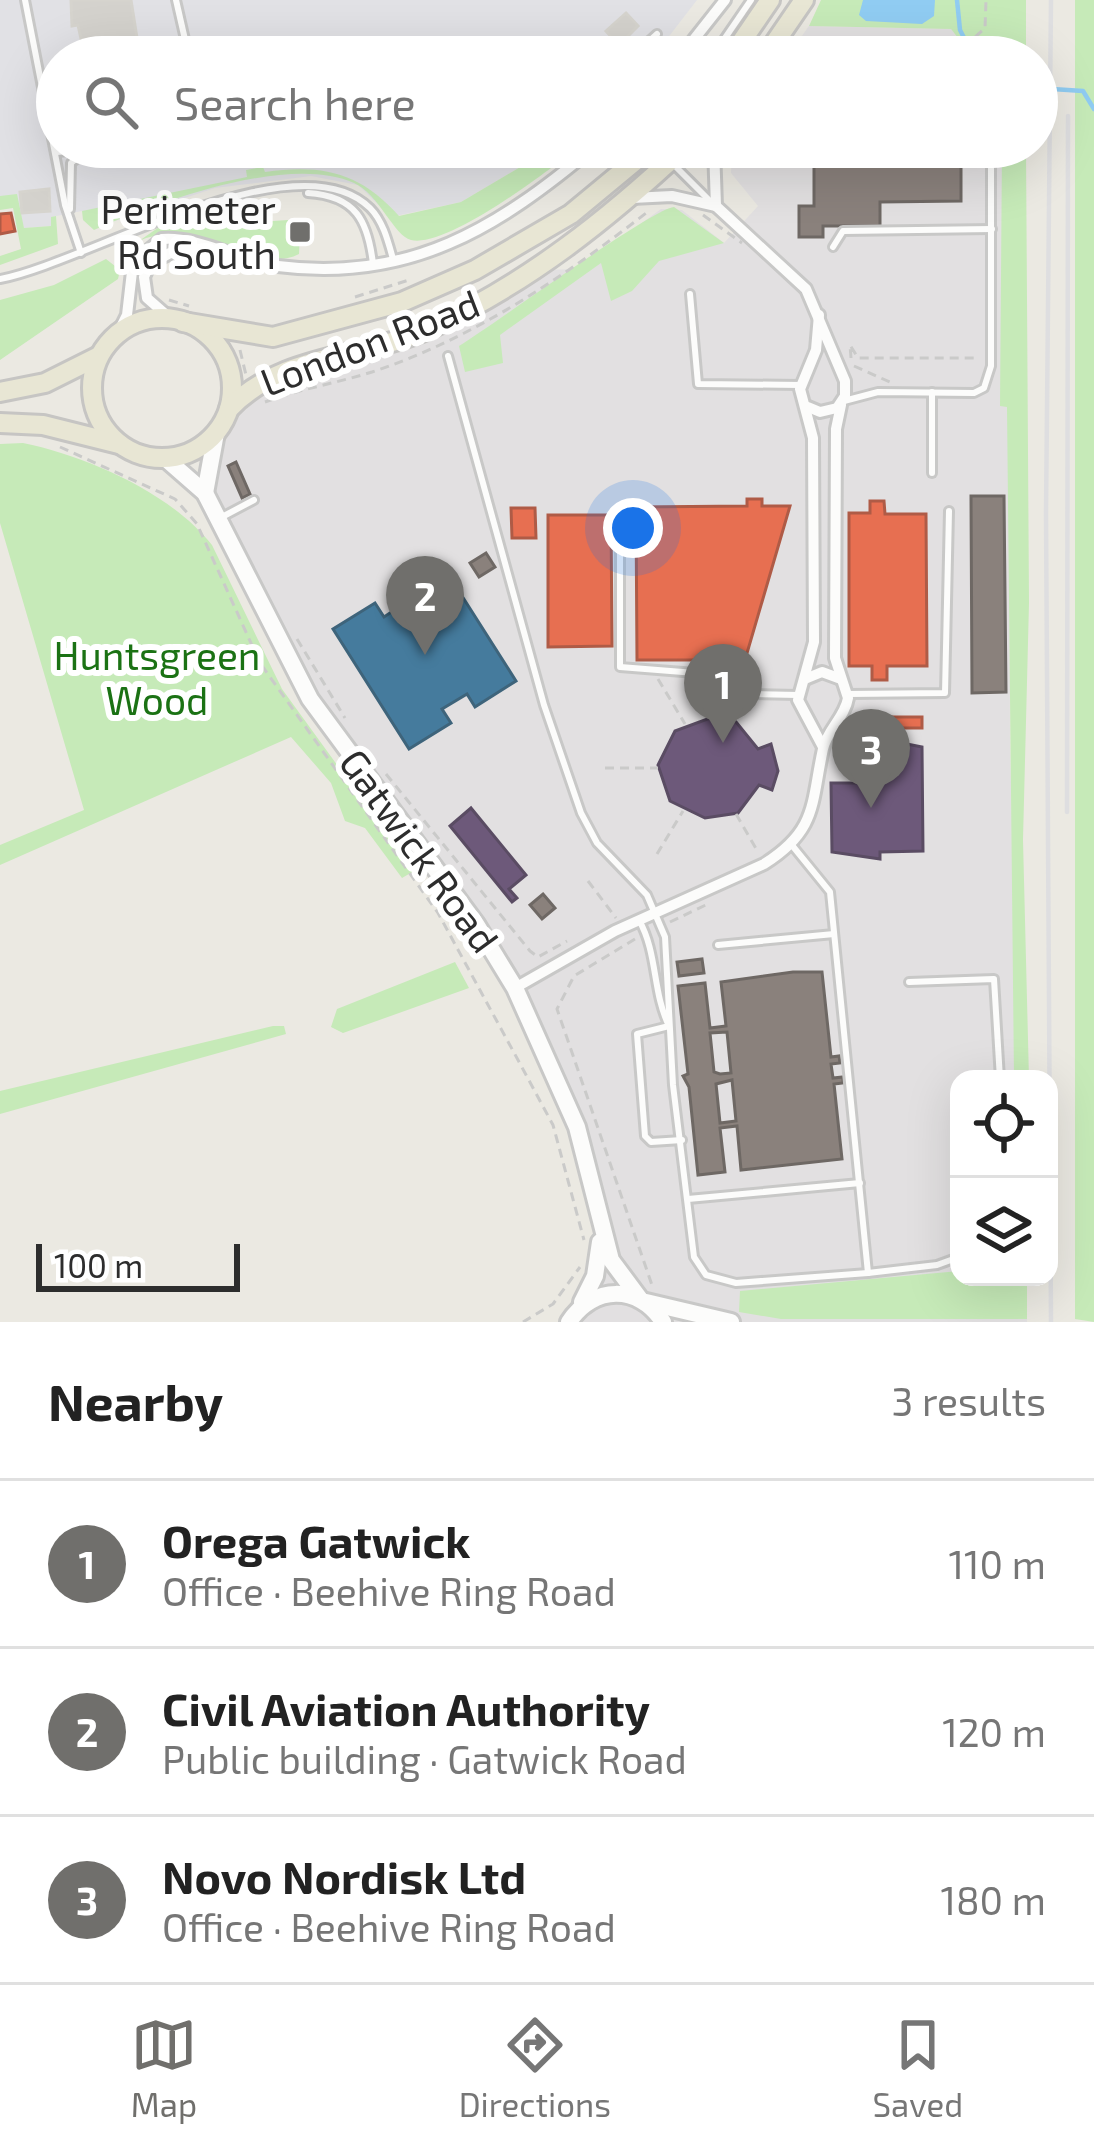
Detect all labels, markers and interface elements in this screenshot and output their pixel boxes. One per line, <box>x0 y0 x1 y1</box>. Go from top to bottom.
search box <box>36 36 1058 168</box>
icon: search <box>78 69 144 135</box>
text: Search here <box>174 75 416 129</box>
place label: Perimeter Rd South <box>100 185 276 277</box>
marker: Perimeter Rd South <box>287 219 313 245</box>
street label: London Road <box>253 278 485 405</box>
your location <box>603 498 663 558</box>
pin: 2 <box>386 556 464 655</box>
park label: Huntsgreen Wood <box>53 631 261 723</box>
pin: 1 <box>684 644 762 743</box>
pin: 3 <box>832 709 910 808</box>
street label: Gatwick Road <box>331 739 510 961</box>
map controls <box>950 1070 1058 1286</box>
button: locate <box>950 1070 1058 1178</box>
button: layers <box>950 1178 1058 1286</box>
scale bar <box>36 1238 240 1291</box>
text: 100 m <box>54 1245 143 1285</box>
text: Nearby <box>48 1370 223 1431</box>
text: 3 results <box>892 1377 1046 1424</box>
text: Orega Gatwick <box>162 1513 470 1567</box>
text: 1 <box>79 1540 95 1587</box>
text: 110 m <box>949 1540 1046 1587</box>
text: Office · Beehive Ring Road <box>162 1567 616 1614</box>
text: Civil Aviation Authority <box>162 1681 650 1735</box>
text: 2 <box>76 1708 98 1755</box>
text: 120 m <box>942 1708 1046 1755</box>
text: Public building · Gatwick Road <box>162 1735 687 1782</box>
text: Novo Nordisk Ltd <box>162 1849 526 1903</box>
text: 3 <box>76 1876 98 1923</box>
text: 180 m <box>940 1876 1046 1923</box>
text: Office · Beehive Ring Road <box>162 1903 616 1950</box>
tab: Map <box>131 2012 197 2124</box>
tab: Directions <box>459 2012 611 2124</box>
tab: Saved <box>873 2012 963 2124</box>

